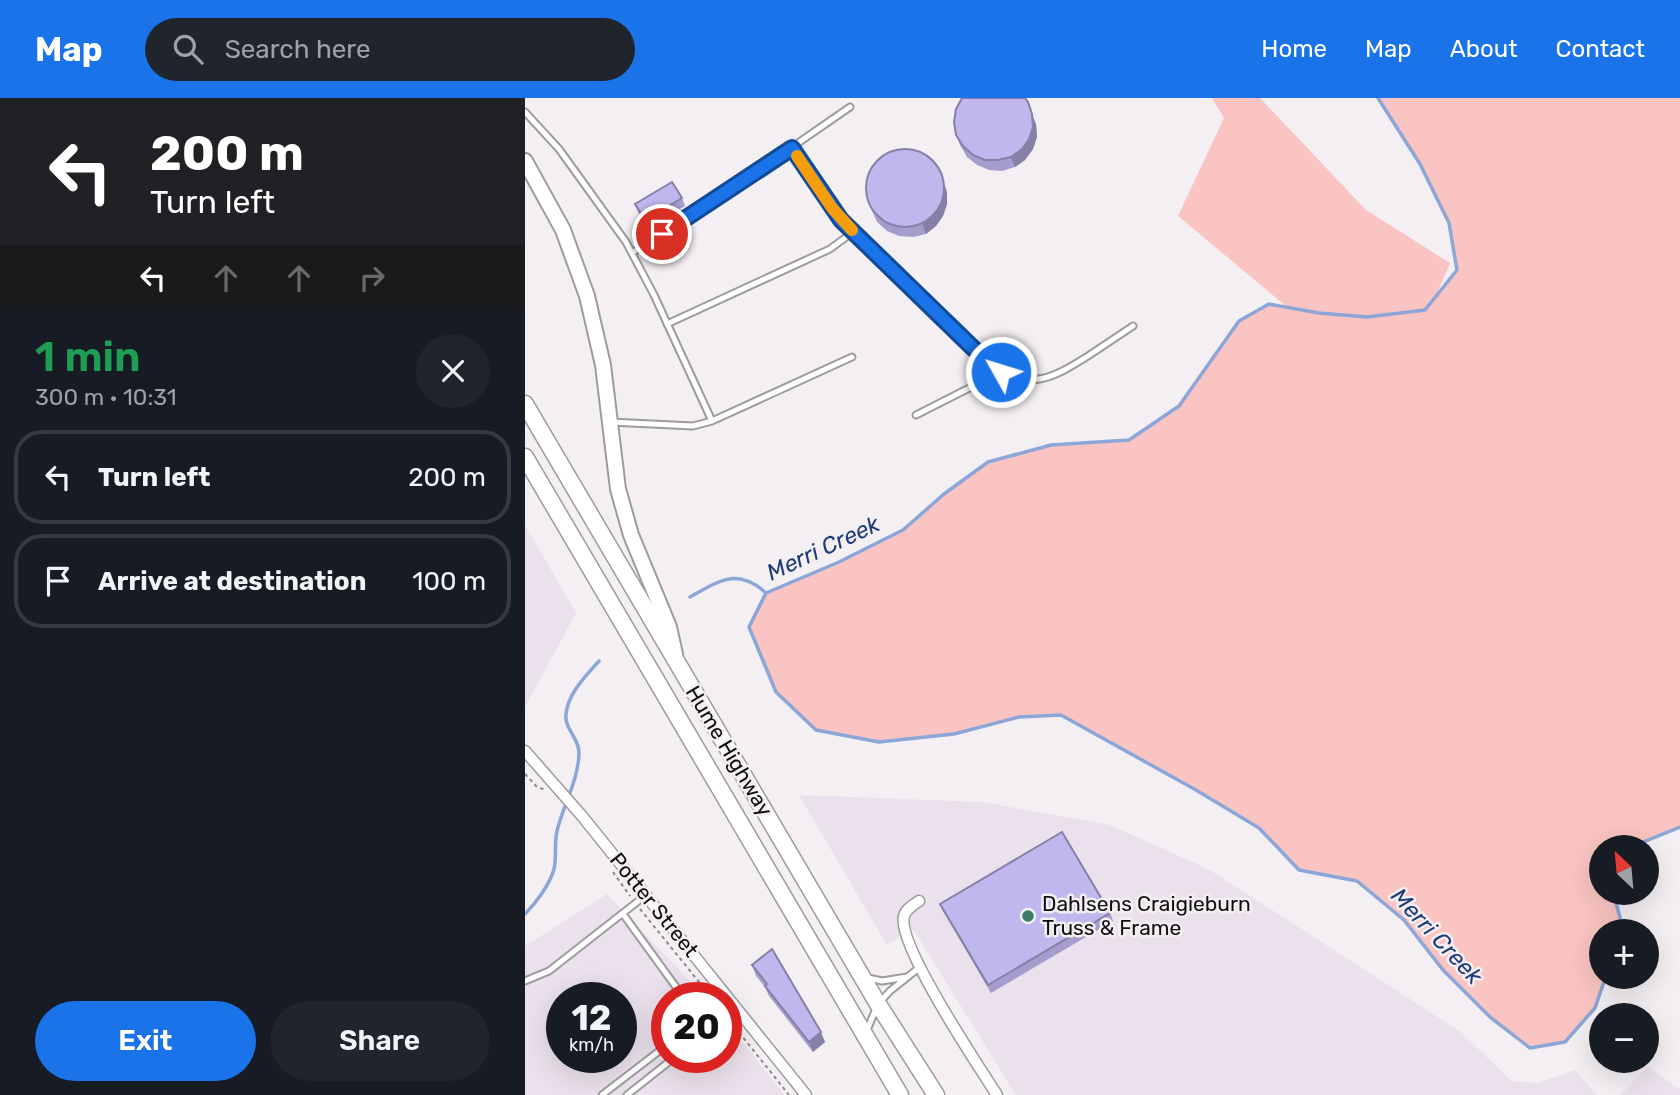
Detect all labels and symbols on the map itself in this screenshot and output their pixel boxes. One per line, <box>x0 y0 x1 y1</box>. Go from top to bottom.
pin <box>632 204 692 264</box>
position arrow <box>964 335 1038 409</box>
water label: Merri Creek <box>762 509 885 586</box>
street label: Hume Highway <box>681 681 778 821</box>
north arrow <box>1589 835 1659 905</box>
street label: Potter Street <box>605 848 704 962</box>
water label: Merri Creek <box>1385 882 1489 991</box>
place label: Dahlsens Craigieburn Truss & Frame <box>1042 891 1251 940</box>
marker: Dahlsens Craigieburn Truss & Frame <box>1020 908 1036 924</box>
speed limit sign: 20 <box>651 982 742 1073</box>

